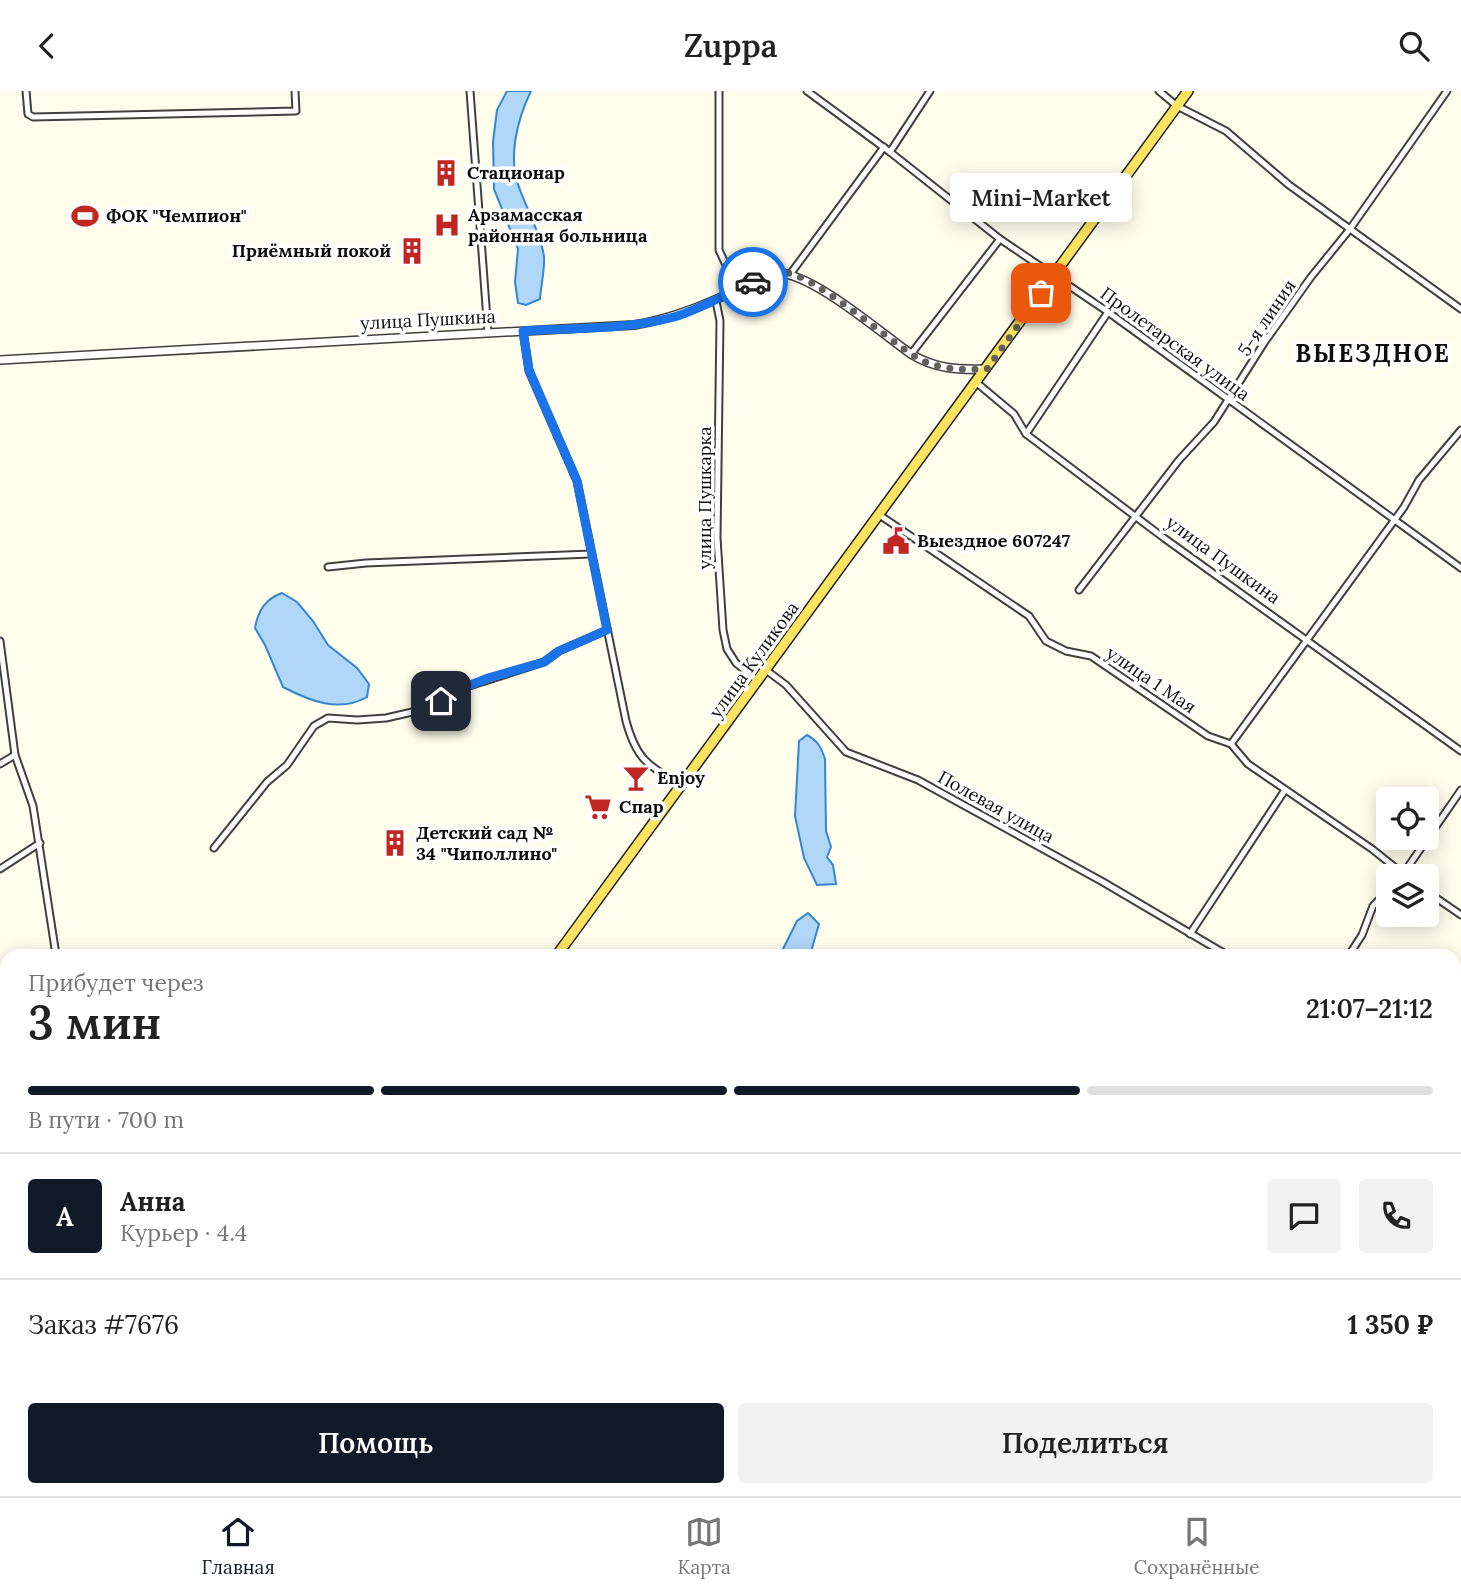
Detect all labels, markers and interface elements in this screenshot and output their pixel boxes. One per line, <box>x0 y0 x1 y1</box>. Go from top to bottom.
text: Zuppa <box>684 25 777 66</box>
icon: back <box>28 27 66 65</box>
icon: search <box>1395 27 1433 65</box>
building icon: Стационар <box>431 158 461 188</box>
place label: Стационар <box>467 161 565 184</box>
callout: Mini-Market <box>950 174 1132 223</box>
text: Mini-Market <box>971 183 1111 212</box>
sports icon: ФОК "Чемпион" <box>70 201 100 231</box>
place label: Арзамасская районная больница <box>468 203 648 247</box>
place label: ФОК "Чемпион" <box>106 204 247 227</box>
hospital icon: Арзамасская районная больница <box>432 210 462 240</box>
building icon: Приёмный покой <box>397 236 427 266</box>
place label: Приёмный покой <box>232 239 391 262</box>
courier <box>718 247 788 317</box>
icon: car <box>734 263 772 301</box>
pin <box>1011 263 1071 323</box>
icon: bag <box>1022 274 1060 312</box>
street label: 5-я линия <box>1233 275 1301 360</box>
street label: Пролетарская улица <box>1096 282 1255 406</box>
street label: улица Пушкина <box>360 304 496 335</box>
district label: ВЫЕЗДНОЕ <box>1295 338 1451 369</box>
street label: улица Пушкарка <box>693 427 716 570</box>
street label: улица Пушкина <box>1162 510 1285 609</box>
public building icon: Выездное 607247 <box>881 526 911 556</box>
place label: Выездное 607247 <box>917 529 1071 552</box>
street label: улица Куликова <box>704 597 804 722</box>
street label: улица 1 Мая <box>1102 641 1201 718</box>
pin <box>411 671 471 731</box>
icon: home <box>422 682 460 720</box>
bar icon: Enjoy <box>621 763 651 793</box>
street label: Полевая улица <box>934 765 1058 848</box>
place label: Enjoy <box>657 766 705 789</box>
map controls <box>1376 787 1439 927</box>
button: locate <box>1376 787 1439 850</box>
supermarket icon: Спар <box>583 792 613 822</box>
place label: Спар <box>619 795 664 818</box>
place label: Детский сад № 34 "Чиполлино" <box>416 821 557 865</box>
building icon: Детский сад № 34 "Чиполлино" <box>380 828 410 858</box>
button: layers <box>1376 864 1439 927</box>
text: Прибудет через <box>28 968 204 997</box>
text: 21:07–21:12 <box>1306 992 1433 1025</box>
text: 3 мин <box>28 993 161 1052</box>
text: В пути · 700 m <box>28 1105 184 1134</box>
button: chat <box>1267 1179 1341 1253</box>
button: phone <box>1359 1179 1433 1253</box>
text: Анна <box>120 1185 186 1218</box>
text: А <box>56 1200 74 1233</box>
text: Курьер · 4.4 <box>120 1218 247 1247</box>
text: Заказ #7676 <box>28 1308 179 1341</box>
text: 1 350 ₽ <box>1348 1308 1433 1341</box>
button: Помощь <box>28 1403 724 1483</box>
button: Поделиться <box>738 1403 1433 1483</box>
tab: Главная <box>201 1513 275 1579</box>
tab: Карта <box>678 1513 731 1579</box>
tab: Сохранённые <box>1134 1513 1260 1579</box>

